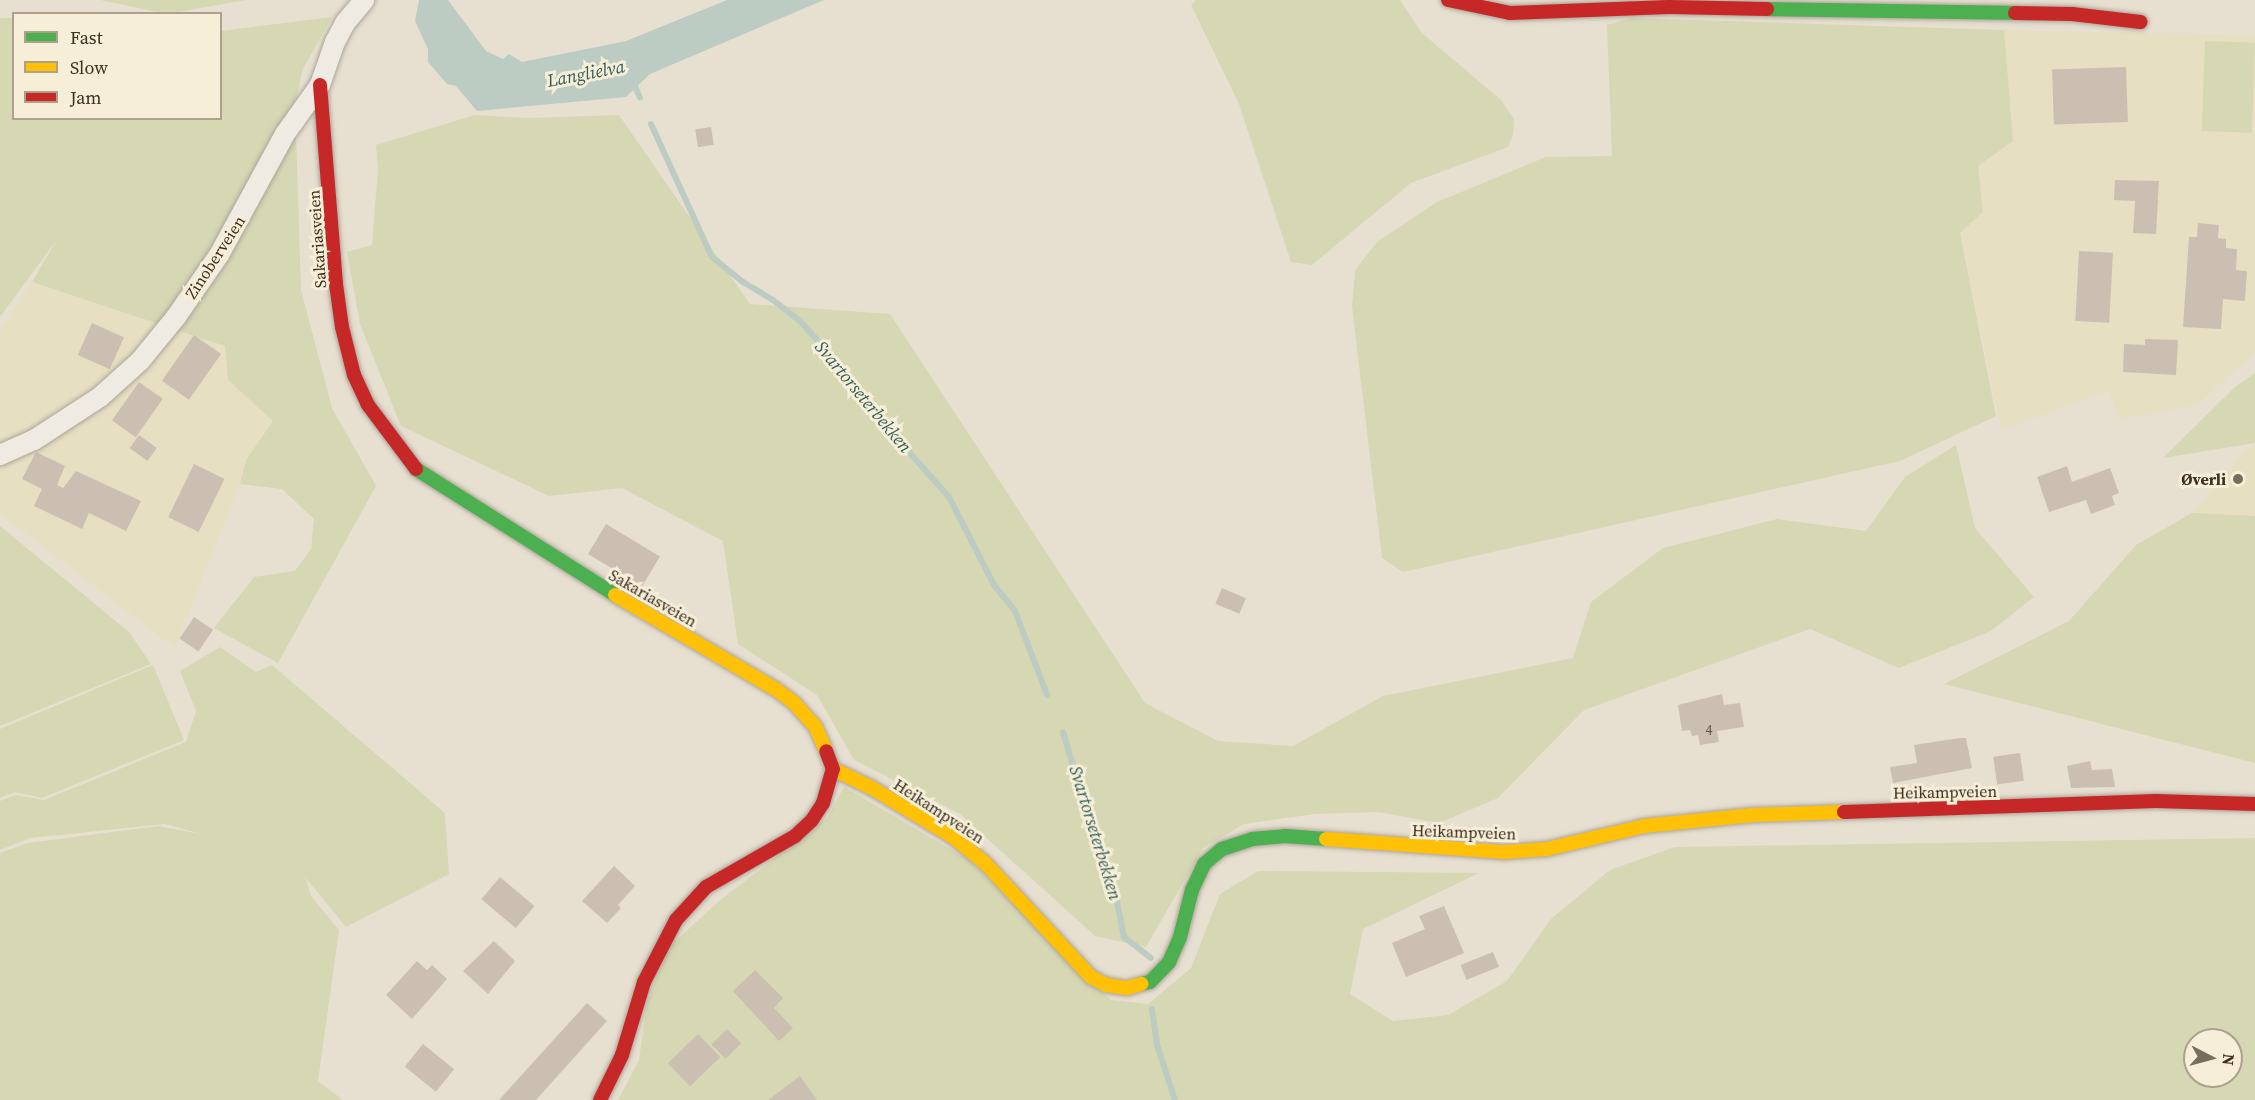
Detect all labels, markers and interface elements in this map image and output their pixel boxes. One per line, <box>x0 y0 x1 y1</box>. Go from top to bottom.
legend <box>12 12 222 120</box>
text: Fast <box>70 25 103 50</box>
text: Slow <box>70 55 108 80</box>
water label: Langlielva <box>545 56 627 92</box>
text: Jam <box>70 85 102 110</box>
street label: Sakariasveien <box>304 189 330 289</box>
street label: Zinoberveien <box>181 212 249 302</box>
water label: Svartorseterbekken <box>810 337 916 457</box>
place label: Øverli <box>2181 469 2226 489</box>
marker: Øverli <box>2231 472 2245 486</box>
street label: Sakariasveien <box>606 565 700 631</box>
house number: 4 <box>1706 722 1712 738</box>
water label: Svartorseterbekken <box>1064 763 1126 903</box>
street label: Heikampveien <box>890 775 988 847</box>
street label: Heikampveien <box>1893 781 1997 803</box>
street label: Heikampveien <box>1412 821 1516 843</box>
north arrow <box>2183 1028 2243 1088</box>
text: N <box>2217 1053 2240 1067</box>

